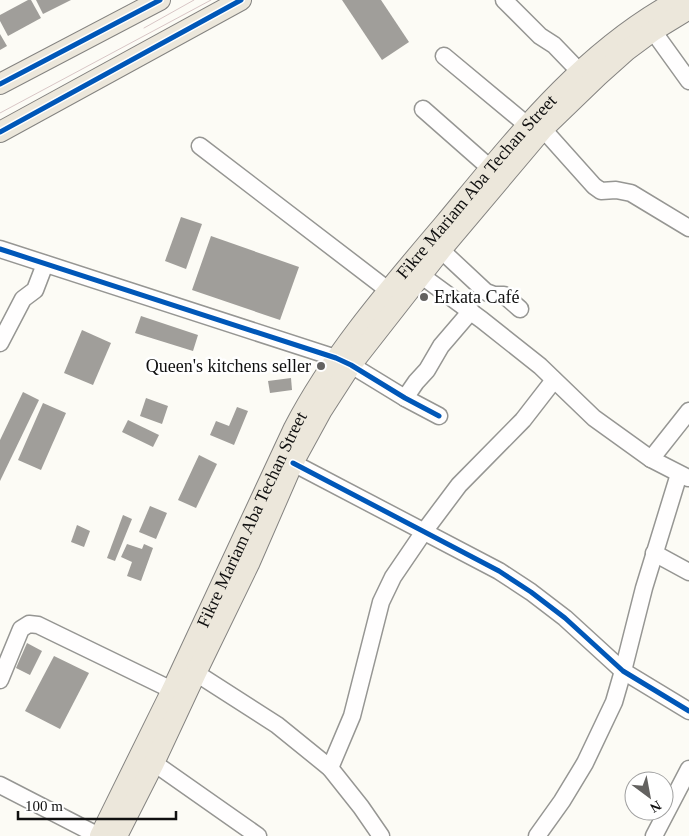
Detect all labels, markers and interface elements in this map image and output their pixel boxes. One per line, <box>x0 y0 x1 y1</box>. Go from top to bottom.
street label: Fikre Mariam Aba Techan Street <box>392 91 560 283</box>
place label: Erkata Café <box>434 287 519 307</box>
marker: Erkata Café <box>418 291 430 303</box>
place label: Queen's kitchens seller <box>146 356 311 376</box>
marker: Queen's kitchens seller <box>315 360 327 372</box>
street label: Fikre Mariam Aba Techan Street <box>193 408 311 630</box>
north arrow <box>624 771 674 821</box>
scale bar <box>18 788 175 820</box>
text: 100 m <box>25 798 63 814</box>
text: N <box>647 798 664 816</box>

